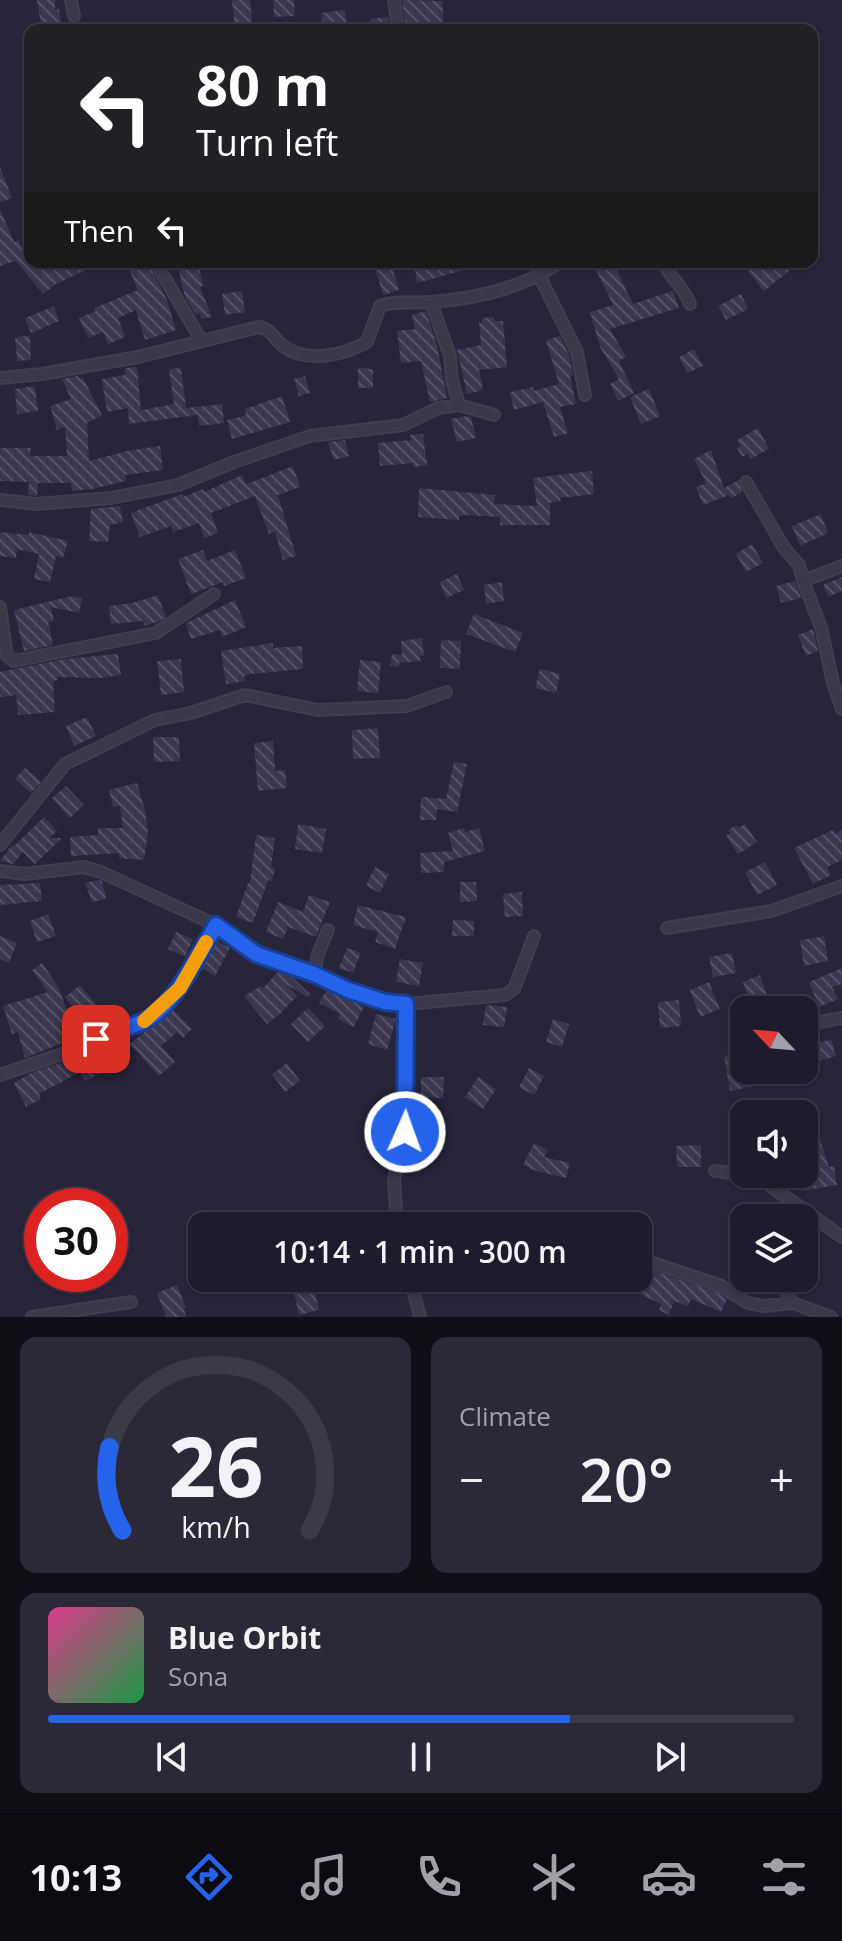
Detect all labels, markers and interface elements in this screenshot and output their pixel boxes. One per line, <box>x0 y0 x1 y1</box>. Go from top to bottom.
text: 80 m <box>196 46 330 122</box>
icon: left <box>64 56 168 160</box>
text: Turn left <box>196 118 338 167</box>
icon: left <box>150 208 194 252</box>
text: Then <box>64 210 134 251</box>
north arrow <box>730 996 818 1084</box>
map controls <box>730 996 818 1292</box>
pin <box>62 1005 130 1073</box>
icon: arrive <box>74 1017 118 1061</box>
position arrow <box>363 1090 447 1174</box>
button: sound <box>730 1100 818 1188</box>
speed limit sign: 30 <box>24 1188 128 1292</box>
button: layers <box>730 1204 818 1292</box>
text: 10:14 · 1 min · 300 m <box>273 1231 567 1272</box>
text: Climate <box>459 1398 551 1434</box>
text: 26 <box>168 1408 263 1521</box>
text: 20° <box>579 1438 674 1520</box>
text: − <box>459 1449 484 1509</box>
text: + <box>769 1449 794 1509</box>
text: km/h <box>181 1507 250 1546</box>
text: Blue Orbit <box>168 1617 321 1658</box>
text: Sona <box>168 1658 228 1694</box>
icon: previous <box>150 1735 194 1779</box>
icon: pause <box>399 1735 443 1779</box>
icon: next <box>648 1735 692 1779</box>
icon: directions <box>181 1849 237 1905</box>
icon: music <box>296 1849 352 1905</box>
icon: phone <box>411 1849 467 1905</box>
icon: climate <box>526 1849 582 1905</box>
icon: car <box>641 1849 697 1905</box>
icon: filters <box>756 1849 812 1905</box>
text: 10:13 <box>30 1853 122 1902</box>

